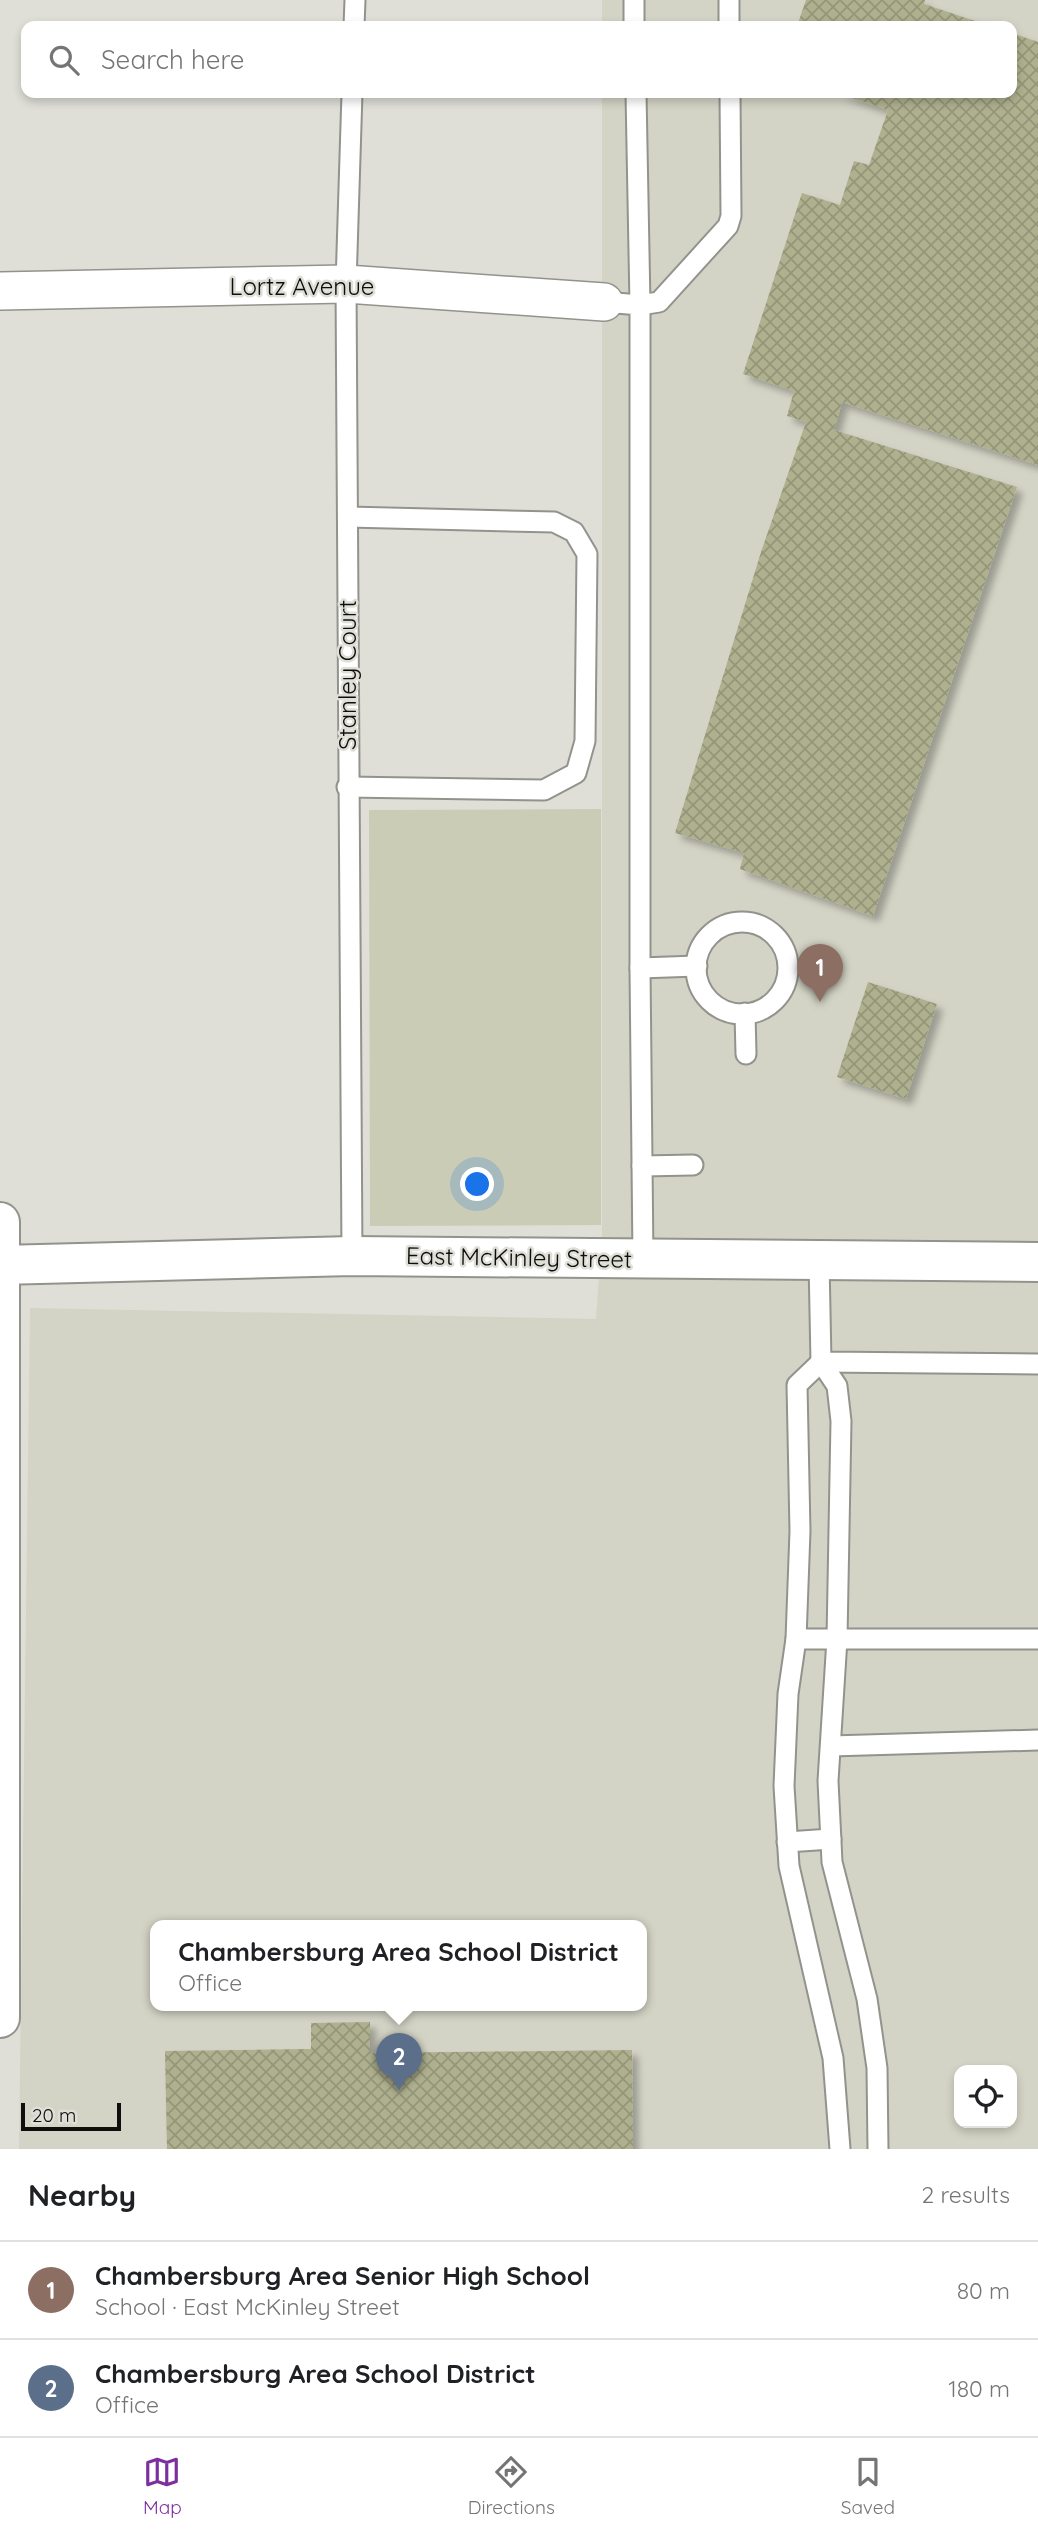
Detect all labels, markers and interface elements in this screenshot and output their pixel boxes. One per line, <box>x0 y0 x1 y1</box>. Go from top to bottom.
search box <box>21 21 1017 98</box>
icon: search <box>45 41 83 79</box>
text: Search here <box>101 43 245 76</box>
street label: Lortz Avenue <box>230 271 374 301</box>
street label: Stanley Court <box>332 600 362 750</box>
pin: 1 <box>797 944 843 1002</box>
your location <box>460 1167 494 1201</box>
street label: East McKinley Street <box>406 1240 632 1274</box>
popup <box>150 1920 647 2011</box>
text: Chambersburg Area School District <box>178 1935 619 1968</box>
text: Office <box>178 1968 242 1997</box>
pin: 2 <box>376 2033 422 2091</box>
map controls <box>954 2065 1017 2128</box>
button: locate <box>954 2065 1017 2128</box>
scale bar <box>21 2100 121 2132</box>
text: 20 m <box>32 2103 76 2127</box>
text: Nearby <box>28 2176 136 2214</box>
text: 2 results <box>921 2180 1010 2209</box>
text: Chambersburg Area Senior High School <box>95 2259 590 2292</box>
text: 1 <box>47 2276 55 2305</box>
text: 80 m <box>957 2276 1010 2305</box>
text: School · East McKinley Street <box>95 2292 400 2321</box>
text: Chambersburg Area School District <box>95 2357 536 2390</box>
text: 2 <box>44 2374 58 2403</box>
text: 180 m <box>948 2374 1010 2403</box>
text: Office <box>95 2390 159 2419</box>
tab: Map <box>143 2453 182 2519</box>
tab: Directions <box>468 2453 555 2519</box>
tab: Saved <box>841 2453 895 2519</box>

